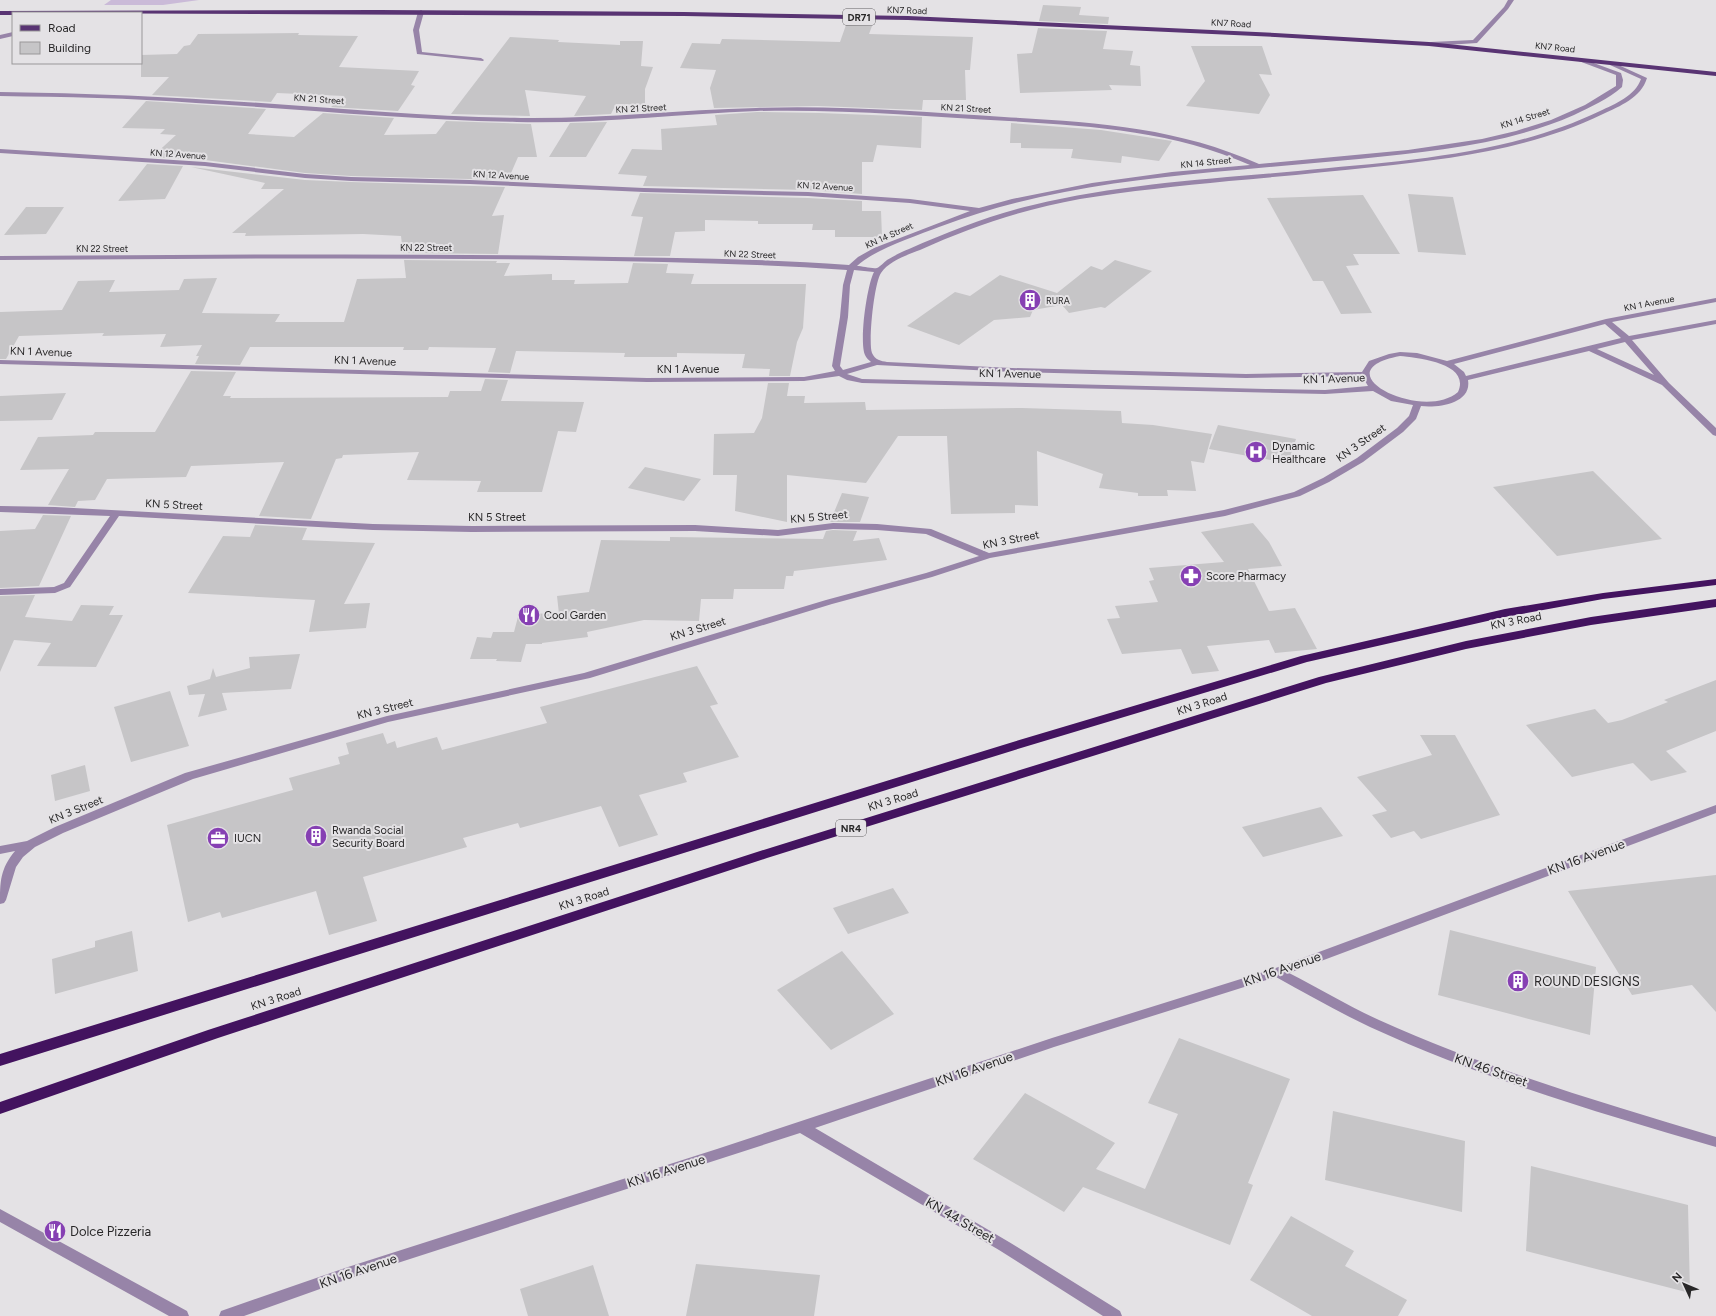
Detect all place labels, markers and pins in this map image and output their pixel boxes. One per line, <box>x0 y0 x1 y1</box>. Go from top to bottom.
building icon: RURA <box>1017 287 1043 313</box>
place label: RURA <box>1046 295 1070 306</box>
hospital icon: Dynamic Healthcare <box>1243 439 1269 465</box>
place label: Dynamic Healthcare <box>1272 440 1326 466</box>
pharmacy icon: Score Pharmacy <box>1178 563 1204 589</box>
place label: Score Pharmacy <box>1206 570 1286 583</box>
restaurant icon: Cool Garden <box>516 602 542 628</box>
place label: Cool Garden <box>544 609 606 622</box>
building icon: Rwanda Social Security Board <box>303 823 329 849</box>
place label: Rwanda Social Security Board <box>332 824 405 850</box>
office icon: IUCN <box>205 825 231 851</box>
place label: IUCN <box>234 832 261 845</box>
building icon: ROUND DESIGNS <box>1505 968 1531 994</box>
place label: ROUND DESIGNS <box>1534 974 1640 989</box>
restaurant icon: Dolce Pizzeria <box>42 1218 68 1244</box>
place label: Dolce Pizzeria <box>70 1224 151 1239</box>

